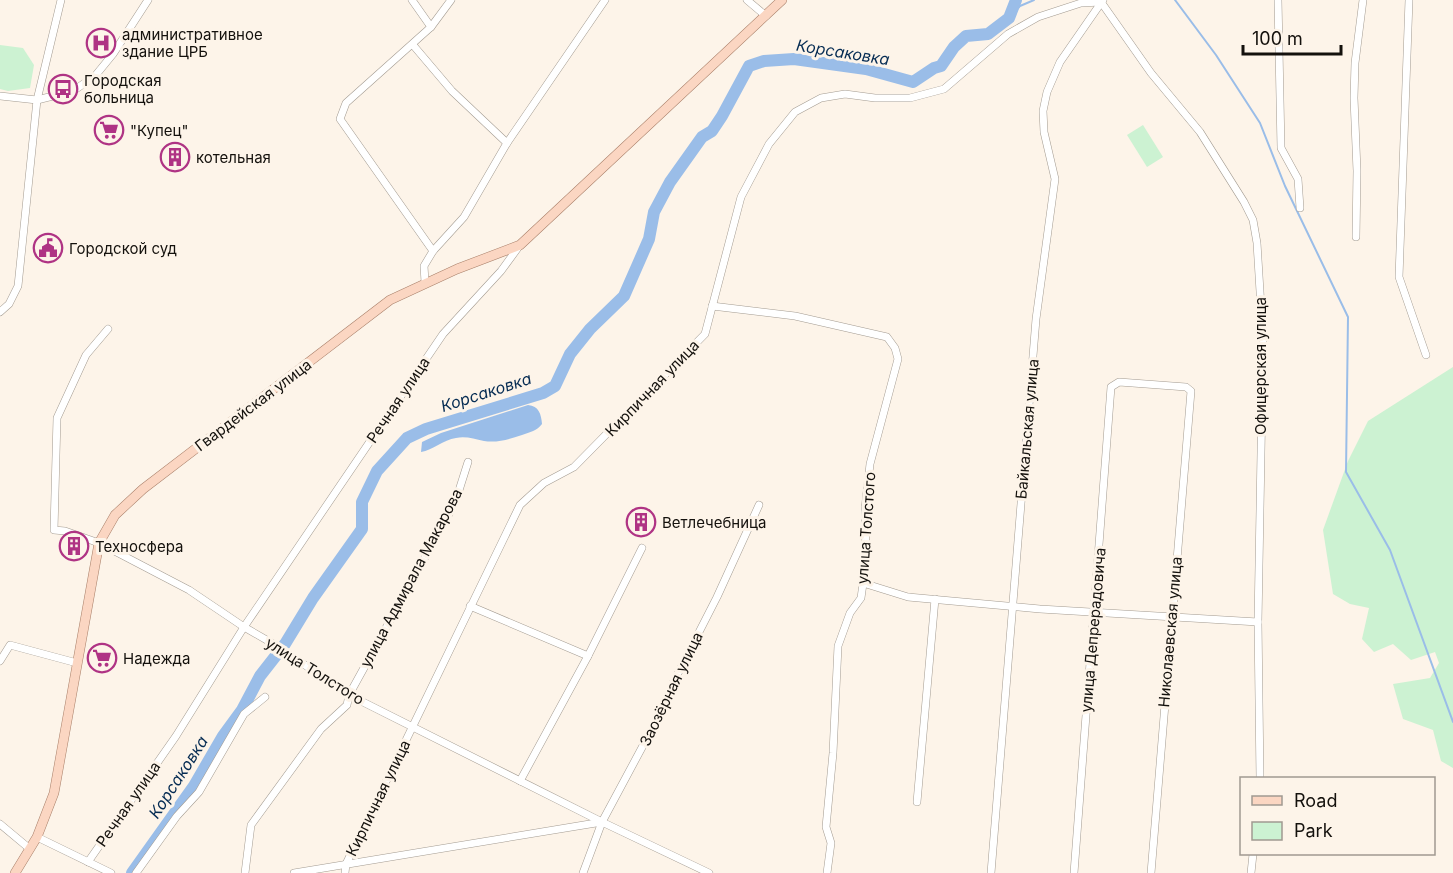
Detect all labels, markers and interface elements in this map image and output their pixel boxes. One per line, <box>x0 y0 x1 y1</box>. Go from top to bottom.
scale bar <box>1243 18 1340 56</box>
place label: административное здание ЦРБ <box>122 25 263 61</box>
hospital icon: административное здание ЦРБ <box>85 27 117 59</box>
text: 100 m <box>1252 28 1303 49</box>
water label: Корсаковка <box>795 35 891 69</box>
place label: Городская больница <box>84 71 162 107</box>
bus stop icon: Городская больница <box>47 73 79 105</box>
supermarket icon: "Купец" <box>93 114 125 146</box>
place label: "Купец" <box>130 121 188 140</box>
building icon: котельная <box>159 141 191 173</box>
place label: котельная <box>196 148 271 167</box>
public building icon: Городской суд <box>32 232 64 264</box>
place label: Городской суд <box>69 239 177 258</box>
street label: Офицерская улица <box>1251 297 1270 435</box>
street label: Кирпичная улица <box>601 336 703 440</box>
street label: Речная улица <box>362 353 434 447</box>
street label: Гвардейская улица <box>191 355 315 455</box>
street label: Байкальская улица <box>1011 358 1043 500</box>
water label: Корсаковка <box>438 368 534 416</box>
street label: улица Толстого <box>853 471 879 585</box>
street label: улица Адмирала Макарова <box>356 485 466 671</box>
building icon: Ветлечебница <box>625 506 657 538</box>
place label: Ветлечебница <box>662 513 766 532</box>
building icon: Техносфера <box>58 530 90 562</box>
place label: Техносфера <box>95 537 183 556</box>
street label: улица Депрерадовича <box>1076 547 1110 713</box>
street label: Николаевская улица <box>1154 556 1186 708</box>
street label: Заозёрная улица <box>635 629 707 749</box>
street label: улица Толстого <box>262 633 368 709</box>
supermarket icon: Надежда <box>86 642 118 674</box>
place label: Надежда <box>123 649 190 668</box>
water label: Корсаковка <box>144 732 212 822</box>
street label: Кирпичная улица <box>342 737 414 859</box>
street label: Речная улица <box>92 758 164 850</box>
legend <box>1240 777 1435 855</box>
text: Road <box>1294 790 1337 811</box>
text: Park <box>1294 820 1333 841</box>

